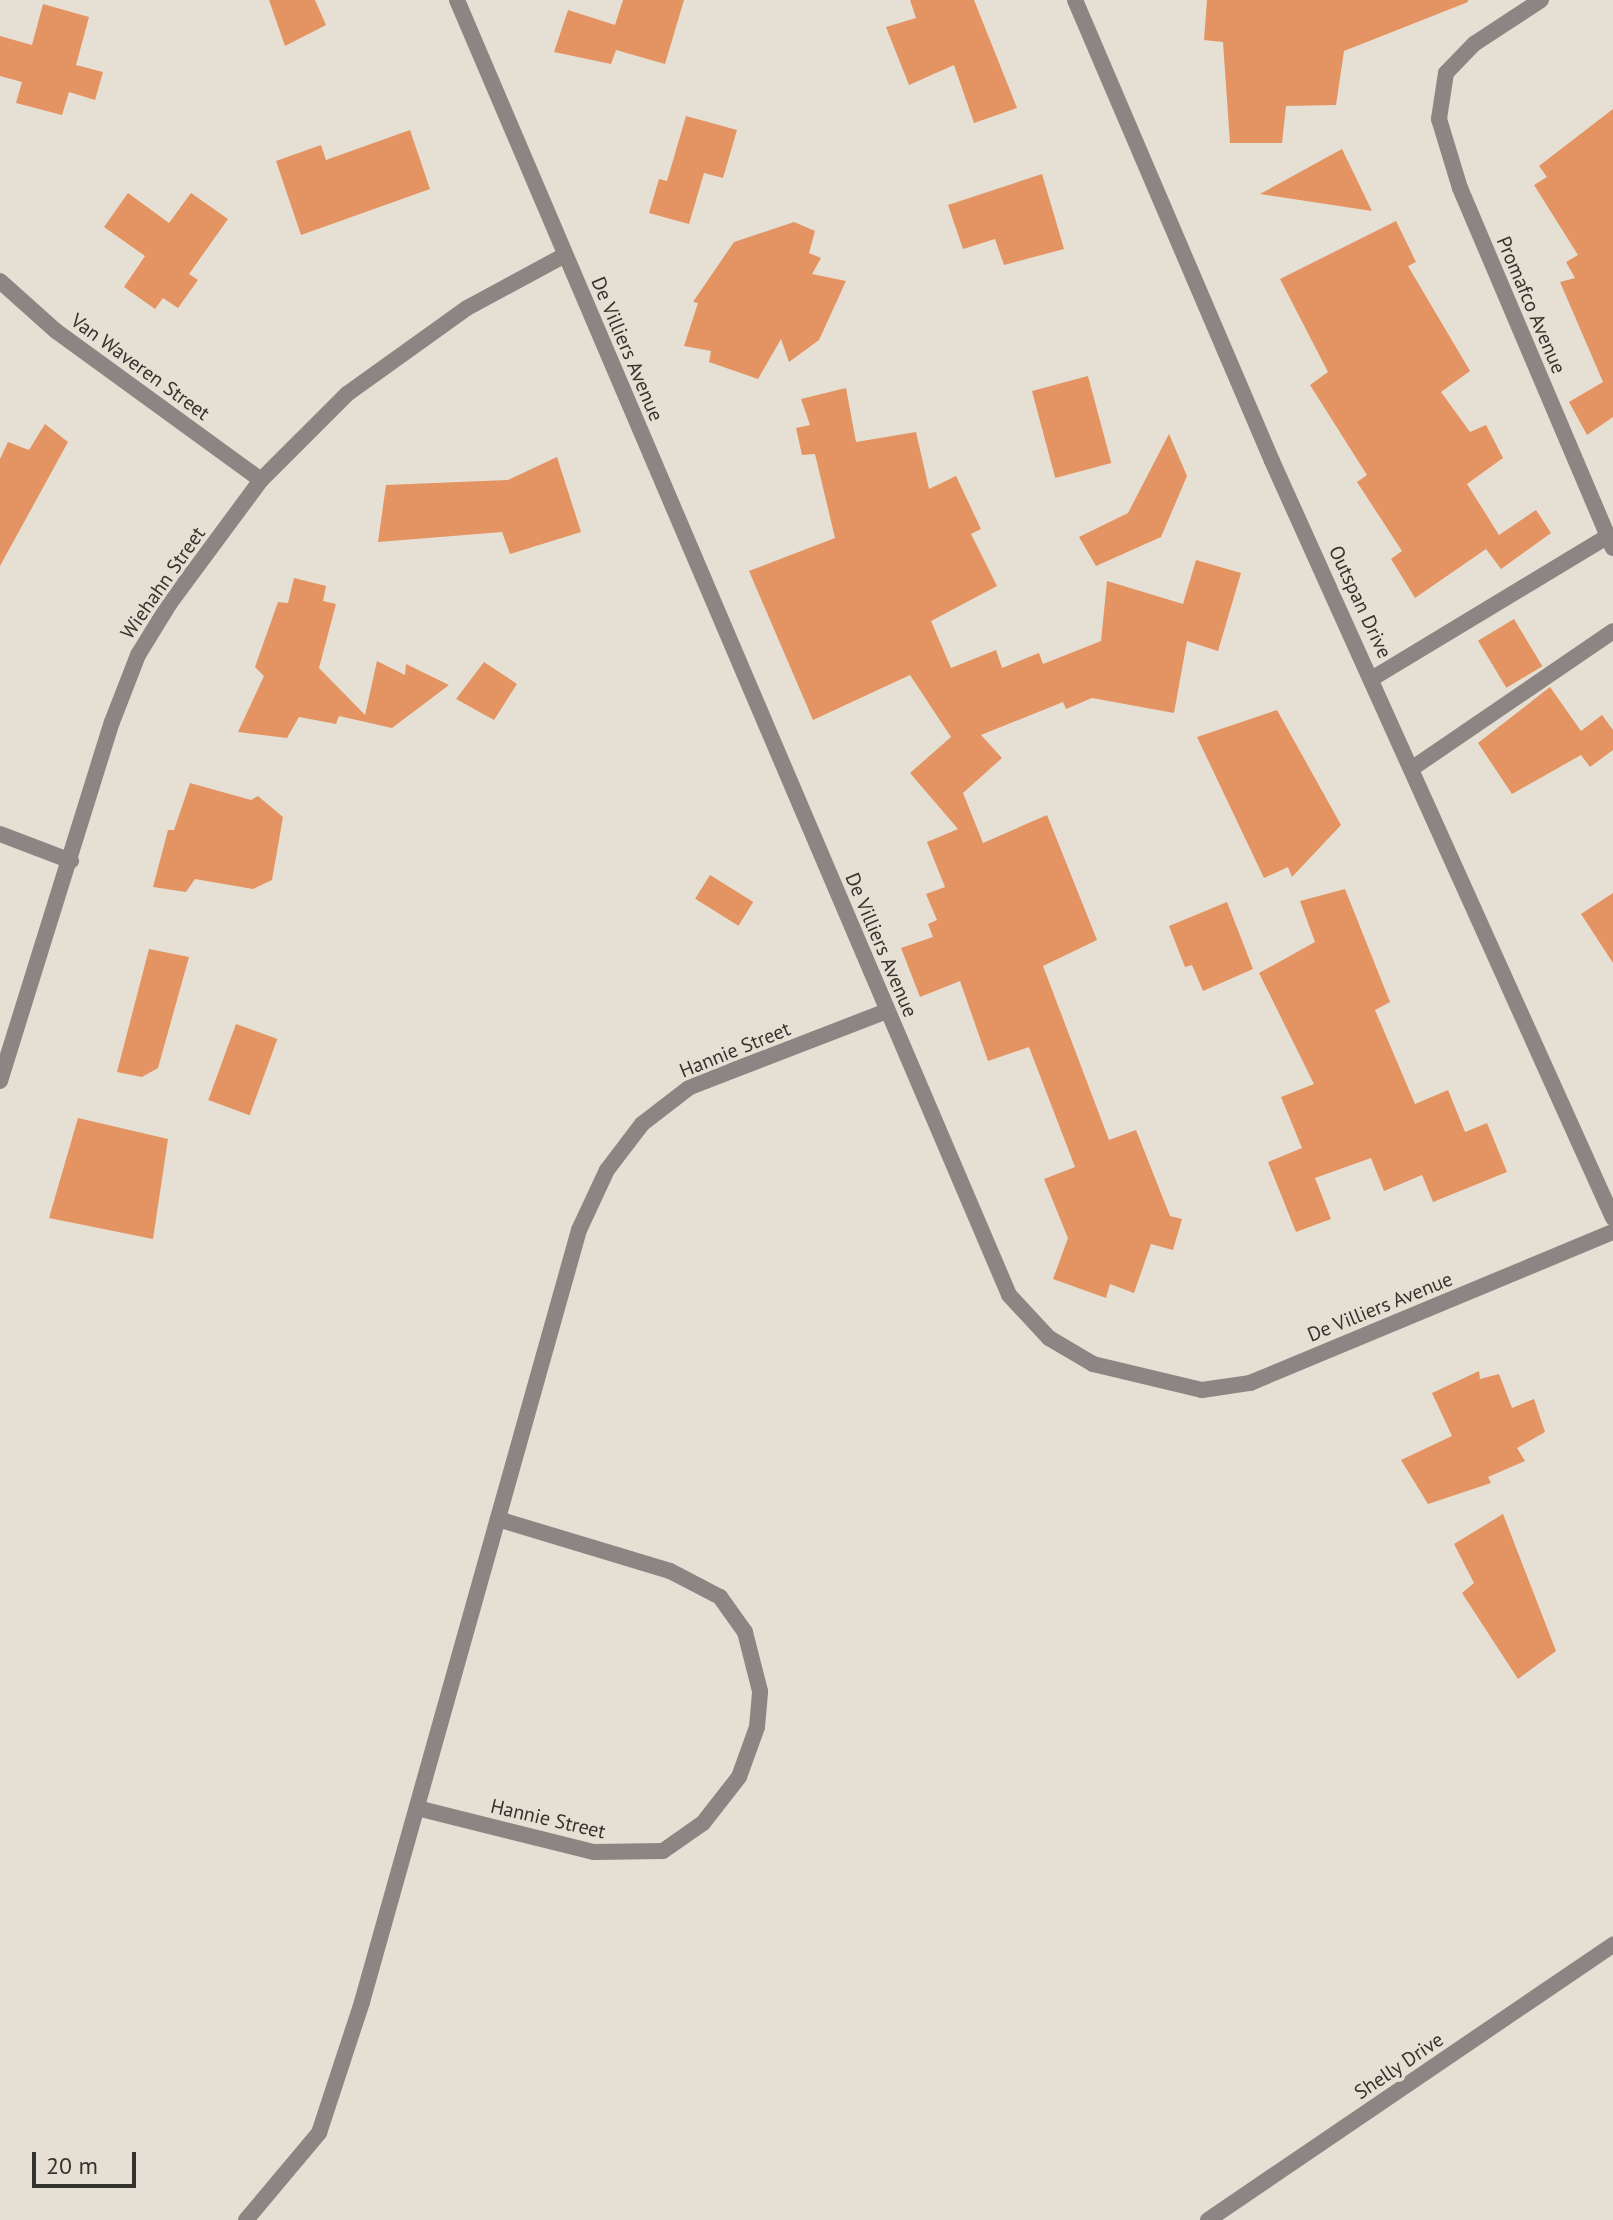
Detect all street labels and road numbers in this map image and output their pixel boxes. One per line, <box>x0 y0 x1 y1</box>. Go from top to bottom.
street label: Promafco Avenue <box>1491 232 1571 378</box>
street label: De Villiers Avenue <box>586 273 668 425</box>
street label: Van Waveren Street <box>66 308 214 426</box>
street label: Wiehahn Street <box>116 522 210 644</box>
street label: Outspan Drive <box>1323 542 1397 662</box>
street label: De Villiers Avenue <box>840 869 922 1021</box>
street label: Hannie Street <box>676 1017 794 1083</box>
street label: De Villiers Avenue <box>1303 1267 1457 1347</box>
street label: Hannie Street <box>488 1794 608 1844</box>
street label: Shelly Drive <box>1350 2027 1448 2105</box>

